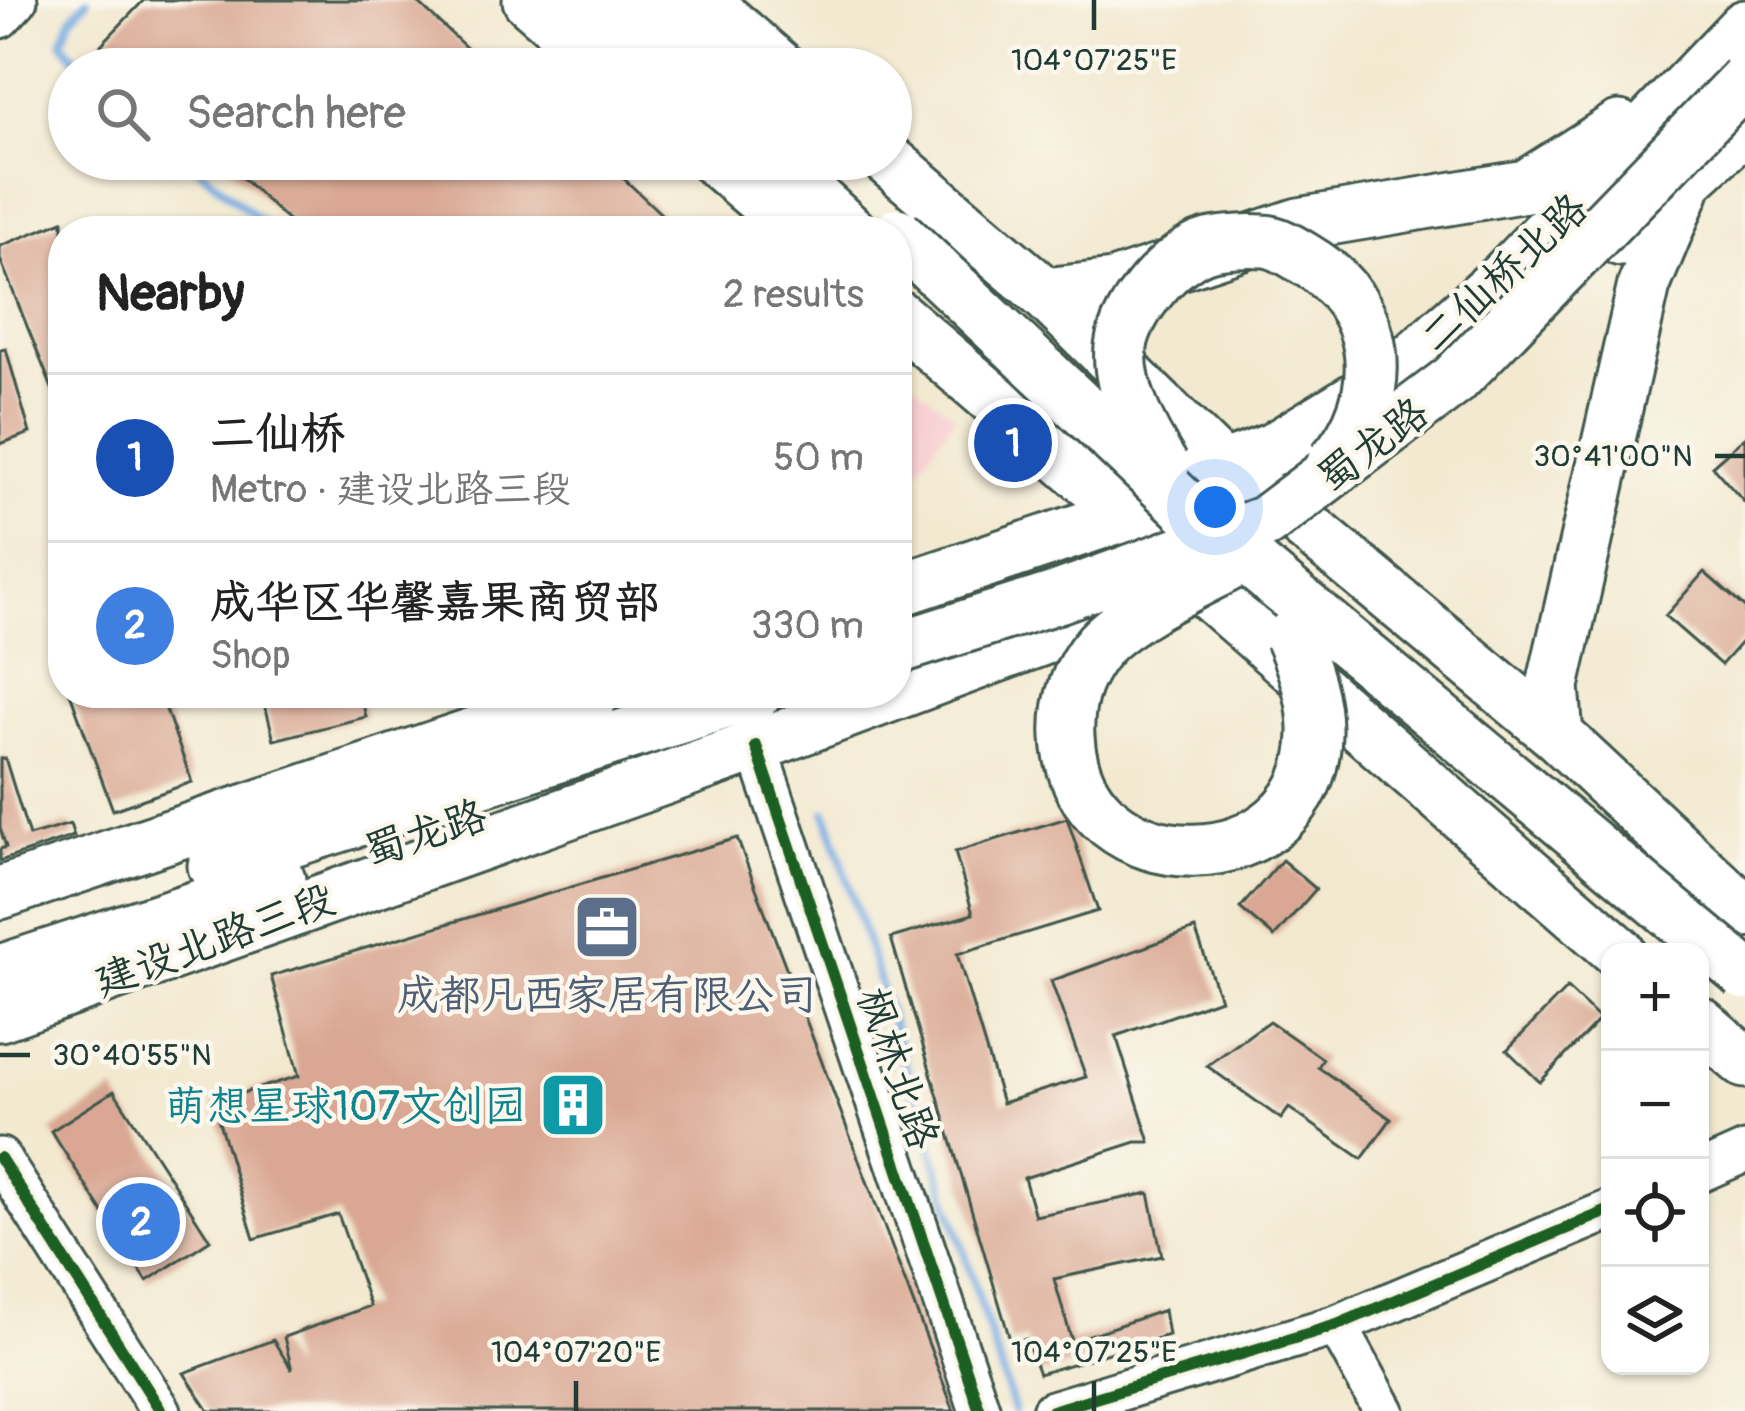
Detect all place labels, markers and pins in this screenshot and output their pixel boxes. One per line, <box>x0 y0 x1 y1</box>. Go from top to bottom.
pin: 1 <box>974 398 1052 488</box>
office icon: 成都凡西家居有限公司 <box>572 892 642 962</box>
place label: 成都凡西家居有限公司 <box>397 970 817 1022</box>
building icon: 萌想星球107文创园 <box>538 1070 608 1140</box>
place label: 萌想星球107文创园 <box>165 1081 526 1133</box>
pin: 2 <box>102 1177 180 1267</box>

